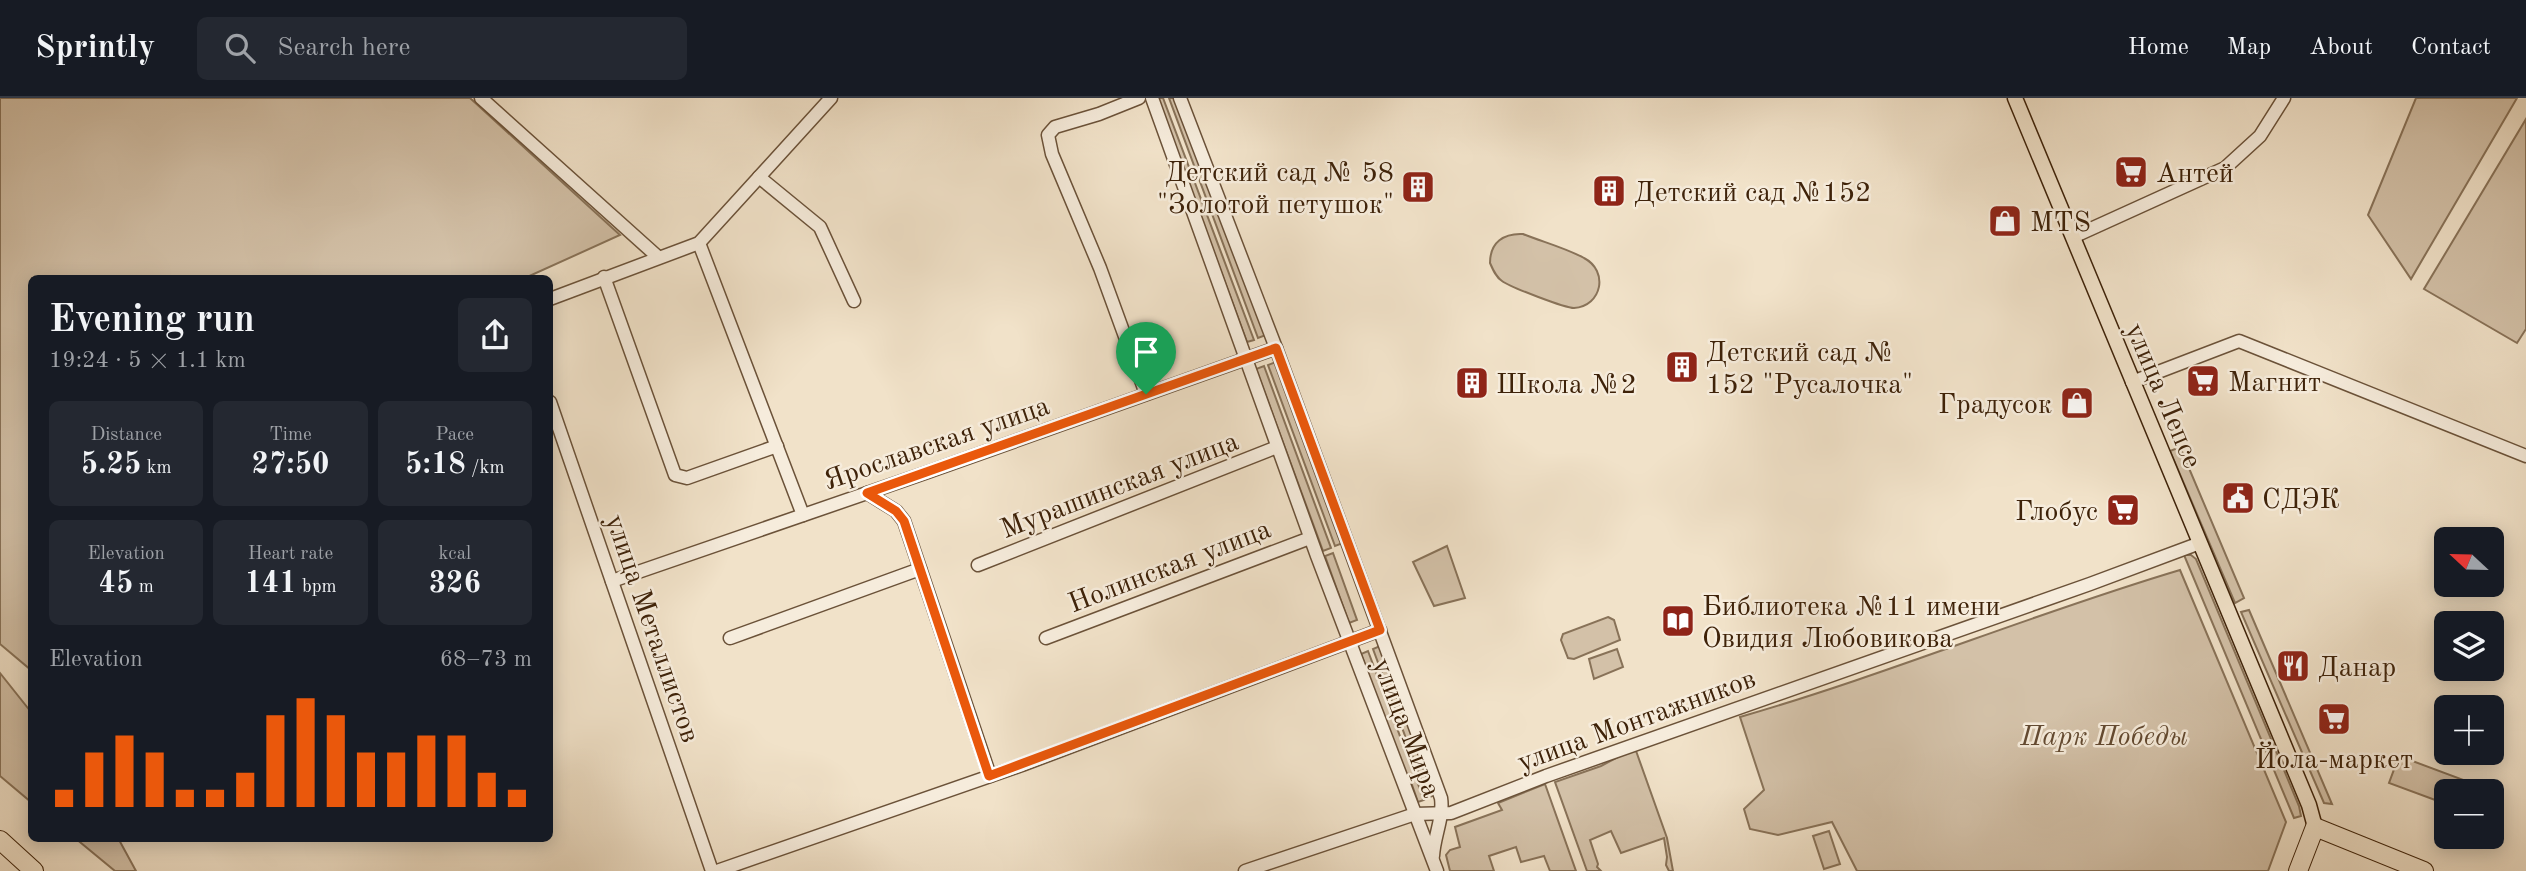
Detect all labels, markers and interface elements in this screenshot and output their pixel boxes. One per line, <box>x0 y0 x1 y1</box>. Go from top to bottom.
search box <box>197 17 687 80</box>
icon: search <box>221 29 259 67</box>
text: Sprintly <box>35 32 155 65</box>
text: Search here <box>277 35 410 61</box>
text: Home <box>2128 36 2189 60</box>
text: Map <box>2227 36 2271 60</box>
text: About <box>2309 36 2373 60</box>
text: Contact <box>2411 36 2491 60</box>
supermarket icon: Антей <box>2112 153 2150 191</box>
place label: Детский сад № 58 "Золотой петушок" <box>1157 160 1394 220</box>
place label: Антей <box>2156 161 2234 189</box>
building icon: Детский сад № 58 "Золотой петушок" <box>1399 168 1437 206</box>
building icon: Детский сад №152 <box>1590 172 1628 210</box>
place label: Детский сад №152 <box>1634 180 1871 208</box>
shop icon: MTS <box>1986 202 2024 240</box>
place label: MTS <box>2030 210 2091 238</box>
button: share <box>458 298 532 372</box>
text: Evening run <box>49 302 255 340</box>
street label: улица Лепсе <box>2119 320 2205 473</box>
pin <box>1116 322 1176 394</box>
icon: arrive <box>1127 333 1165 371</box>
place label: Детский сад № 152 "Русалочка" <box>1706 340 1913 400</box>
building icon: Детский сад № 152 "Русалочка" <box>1663 348 1701 386</box>
text: 19:24 · 5 × 1.1 km <box>49 349 246 372</box>
supermarket icon: Магнит <box>2184 362 2222 400</box>
building icon: Школа №2 <box>1453 364 1491 402</box>
place label: Магнит <box>2228 370 2321 398</box>
place label: Школа №2 <box>1496 372 1637 400</box>
shop icon: Градусок <box>2058 384 2096 422</box>
place label: Градусок <box>1938 392 2052 420</box>
street label: Ярославская улица <box>820 393 1054 497</box>
text: Distance <box>90 426 162 445</box>
text: Time <box>269 426 312 445</box>
text: Pace <box>436 426 474 445</box>
street label: Мурашинская улица <box>997 428 1243 545</box>
text: 5.25 <box>81 450 141 480</box>
text: 27:50 <box>251 450 329 480</box>
text: 5:18 <box>405 450 466 480</box>
text: km <box>141 459 172 478</box>
text: /km <box>466 459 505 478</box>
public building icon: СДЭК <box>2219 479 2257 517</box>
place label: СДЭК <box>2262 487 2340 515</box>
supermarket icon: Глобус <box>2104 491 2142 529</box>
place label: Глобус <box>2015 499 2098 527</box>
street label: улица Металлистов <box>599 511 703 746</box>
street label: Нолинская улица <box>1065 516 1275 619</box>
north arrow <box>2434 527 2504 597</box>
map controls <box>2434 527 2504 849</box>
text: Elevation <box>88 545 165 564</box>
text: Heart rate <box>248 545 333 564</box>
text: kcal <box>438 545 471 564</box>
text: 45 <box>99 569 133 599</box>
text: 141 <box>244 569 297 599</box>
text: 326 <box>429 569 481 599</box>
text: m <box>133 578 154 597</box>
text: bpm <box>297 578 337 597</box>
place label: Библиотека №11 имени Овидия Любовикова <box>1702 594 2000 654</box>
library icon: Библиотека №11 имени Овидия Любовикова <box>1659 602 1697 640</box>
button: layers <box>2434 611 2504 681</box>
restaurant icon: Данар <box>2274 647 2312 685</box>
text: Elevation <box>49 648 143 671</box>
text: 68–73 m <box>440 648 532 671</box>
street label: улица Мира <box>1366 655 1445 802</box>
place label: Данар <box>2318 655 2396 683</box>
street label: улица Монтажников <box>1514 666 1760 778</box>
button: + <box>2434 695 2504 765</box>
supermarket icon: Йола-маркет <box>2315 700 2353 738</box>
park label: Парк Победы <box>2019 724 2188 752</box>
place label: Йола-маркет <box>2255 741 2413 775</box>
button: − <box>2434 779 2504 849</box>

